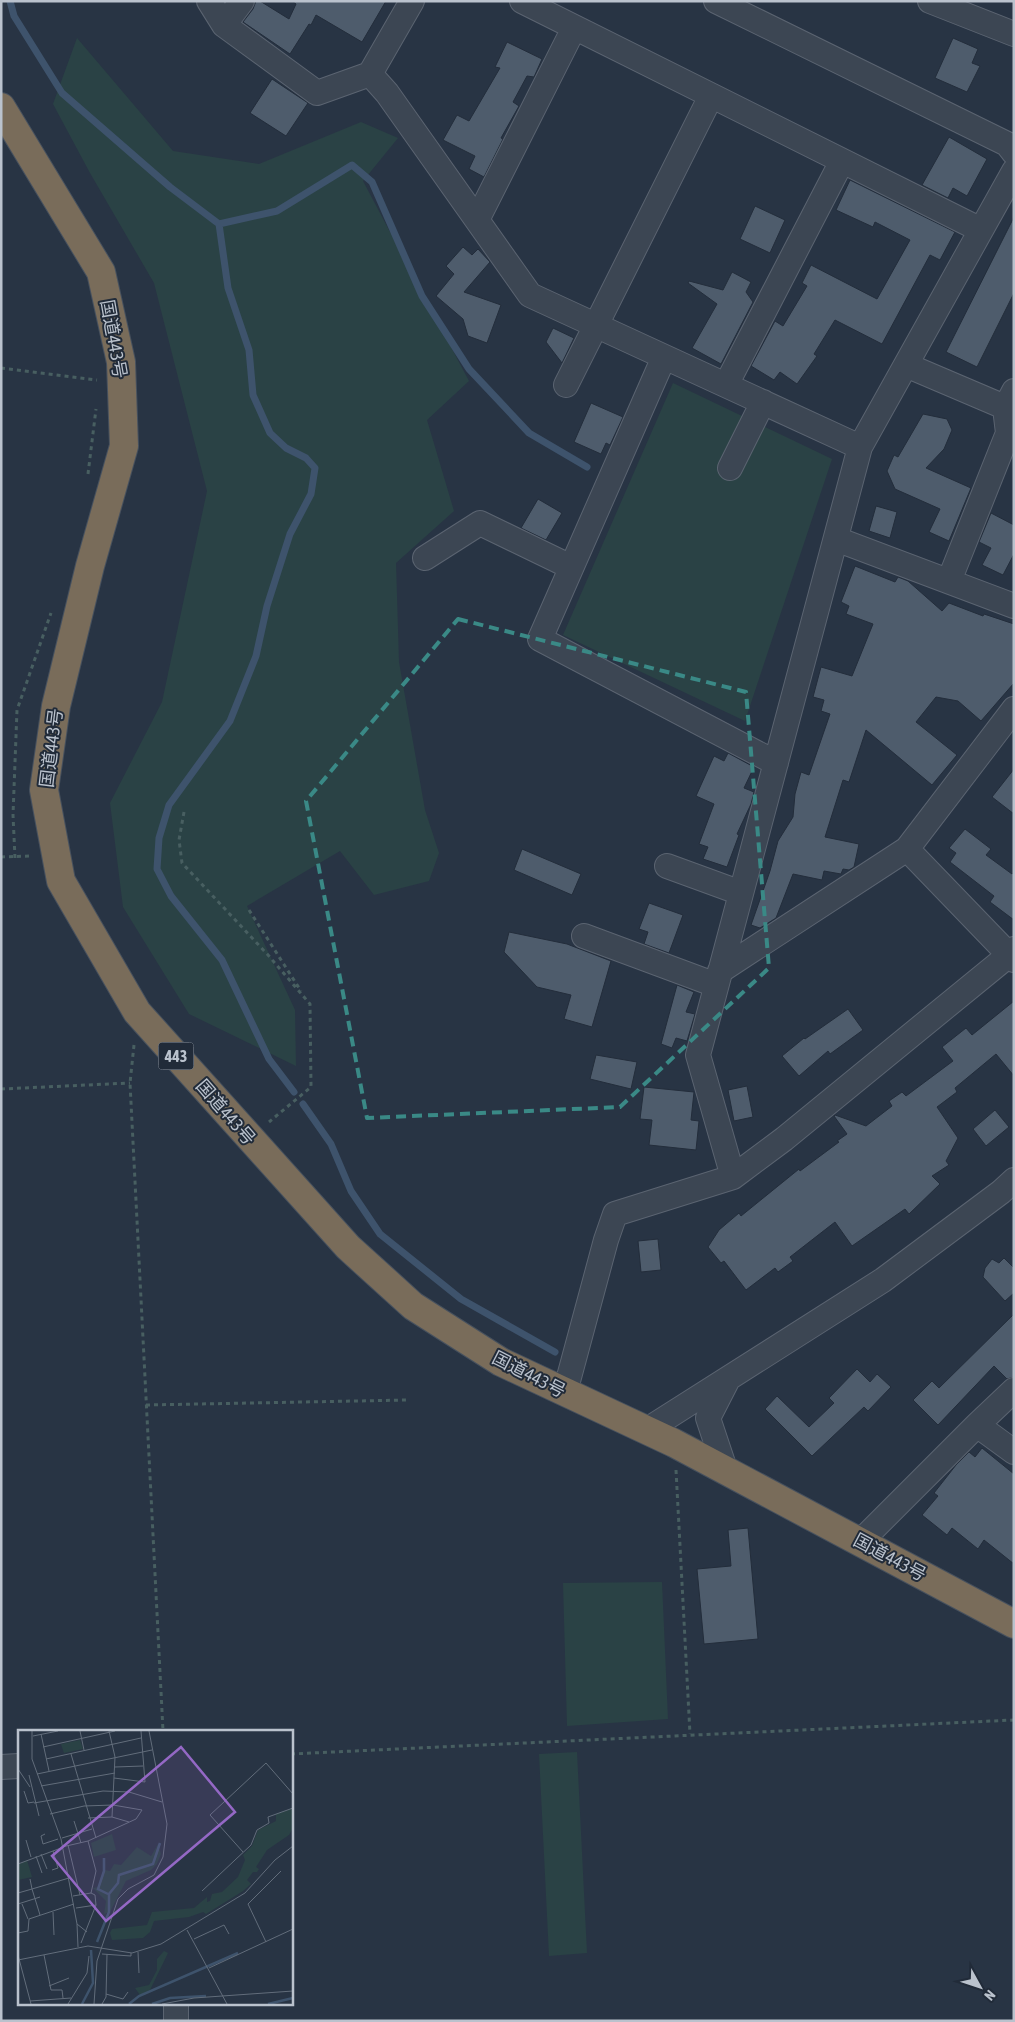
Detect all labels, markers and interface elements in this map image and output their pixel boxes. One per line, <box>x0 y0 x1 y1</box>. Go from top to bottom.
street label: 国道443号 <box>97 298 131 380</box>
street label: 国道443号 <box>36 707 66 789</box>
road number: 443 <box>158 1042 194 1070</box>
street label: 国道443号 <box>192 1075 260 1149</box>
street label: 国道443号 <box>489 1347 569 1401</box>
street label: 国道443号 <box>850 1529 930 1585</box>
inset map <box>18 1730 292 2004</box>
north arrow <box>955 1962 1005 2012</box>
text: N <box>981 1987 999 2004</box>

